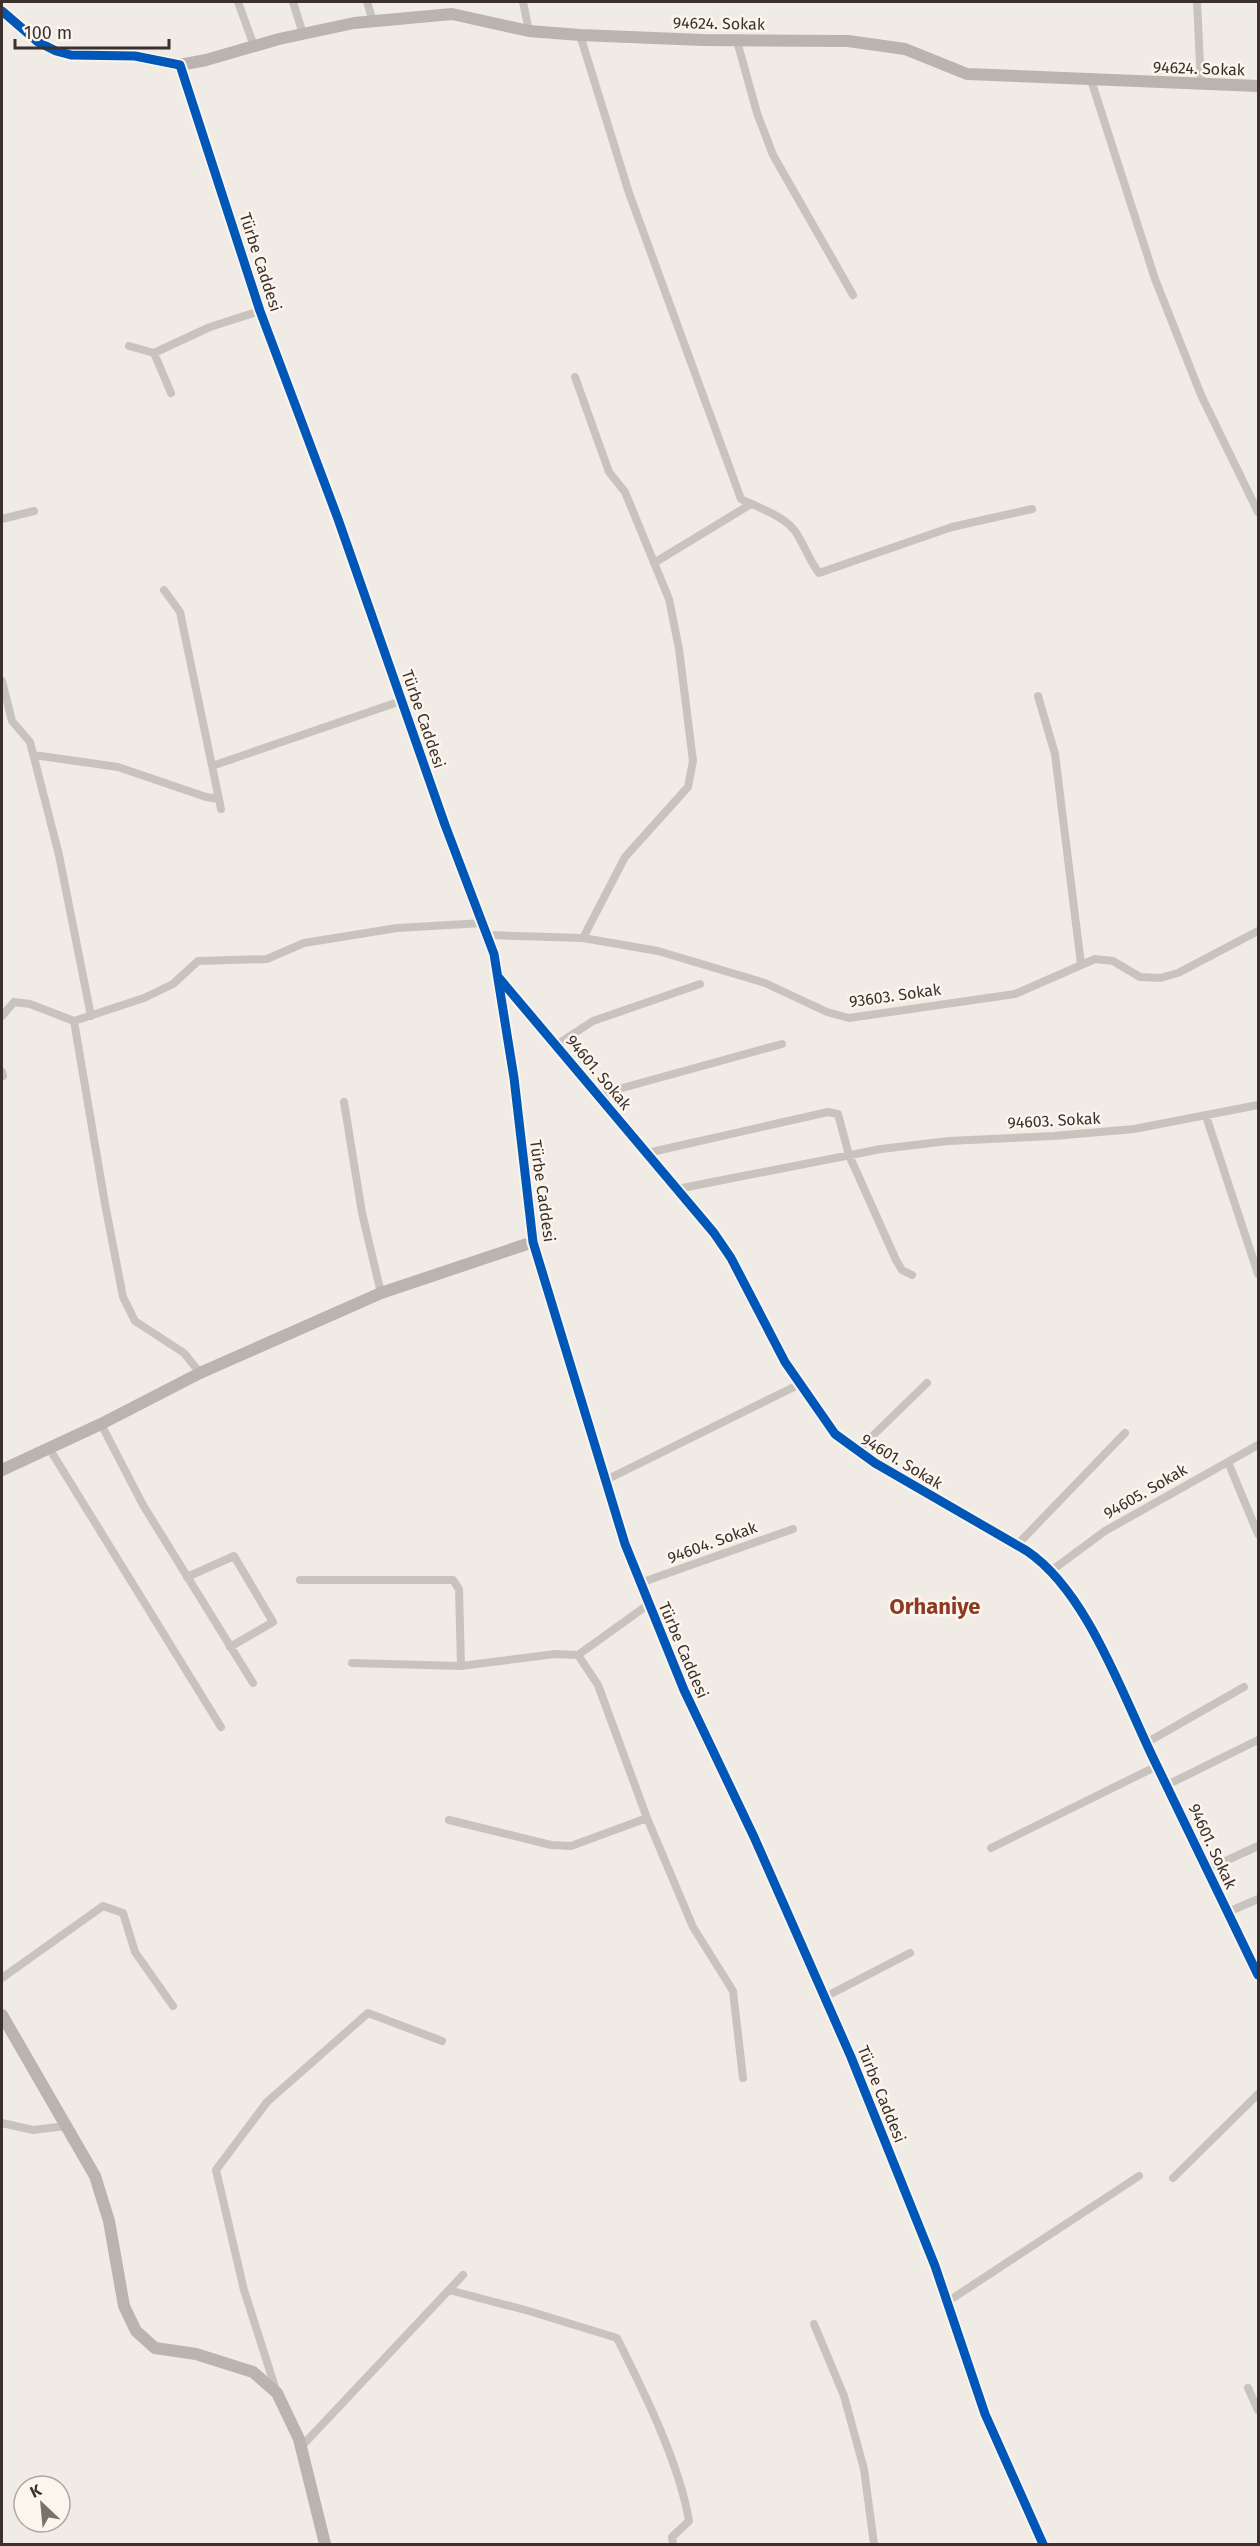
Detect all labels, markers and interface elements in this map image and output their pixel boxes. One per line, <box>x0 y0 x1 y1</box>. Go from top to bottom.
scale bar <box>15 12 170 50</box>
street label: 94624. Sokak <box>673 13 766 34</box>
text: 100 m <box>24 22 72 44</box>
street label: 94624. Sokak <box>1153 57 1246 80</box>
street label: Türbe Caddesi <box>236 210 285 314</box>
street label: Türbe Caddesi <box>398 667 449 771</box>
street label: 93603. Sokak <box>848 980 943 1011</box>
street label: 94601. Sokak <box>562 1031 636 1114</box>
street label: 94603. Sokak <box>1007 1109 1102 1132</box>
street label: Türbe Caddesi <box>526 1139 559 1243</box>
street label: 94601. Sokak <box>858 1430 947 1494</box>
street label: 94605. Sokak <box>1100 1459 1191 1523</box>
street label: 94604. Sokak <box>665 1517 760 1567</box>
district label: Orhaniye <box>889 1593 981 1620</box>
street label: Türbe Caddesi <box>655 1599 712 1701</box>
street label: 94601. Sokak <box>1185 1801 1241 1893</box>
street label: Türbe Caddesi <box>853 2043 910 2145</box>
north arrow <box>12 2474 72 2534</box>
text: K <box>27 2480 45 2502</box>

